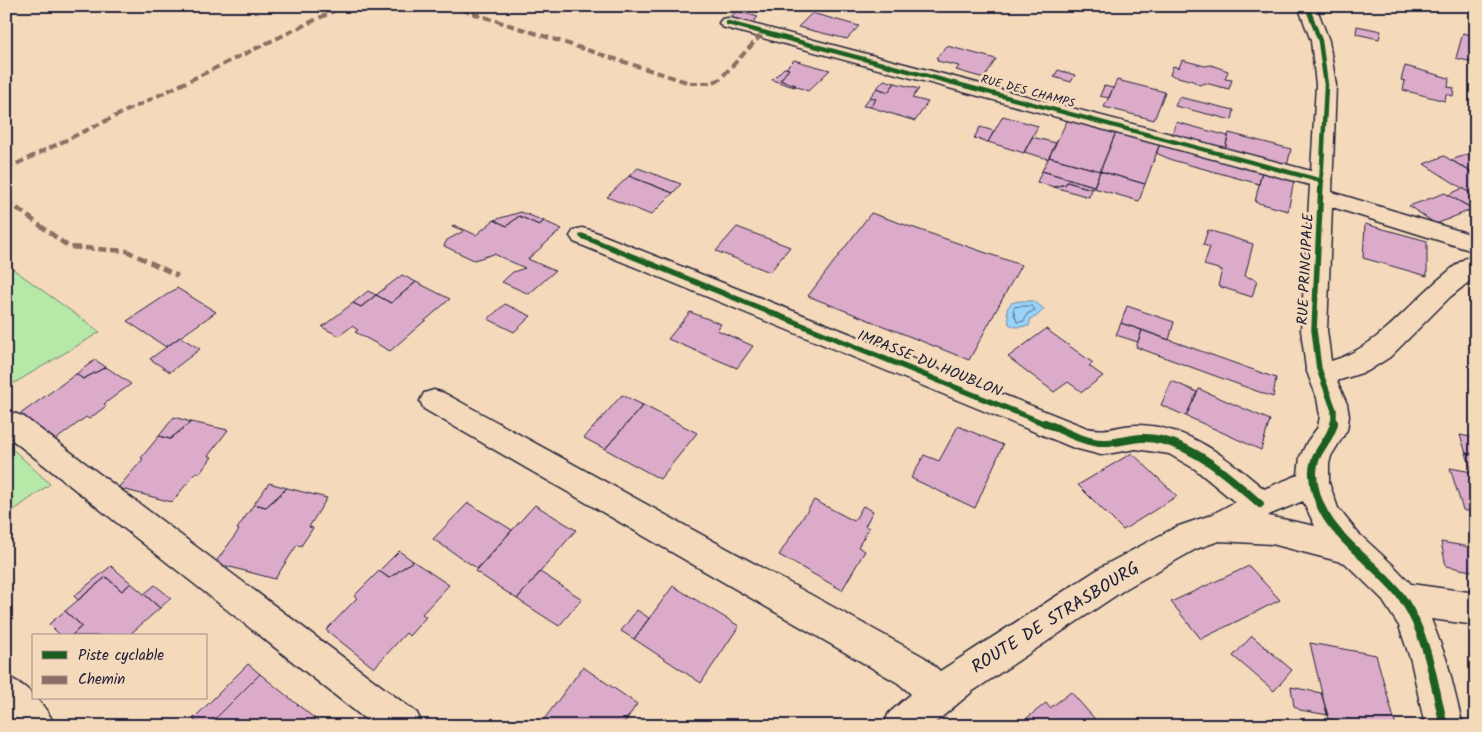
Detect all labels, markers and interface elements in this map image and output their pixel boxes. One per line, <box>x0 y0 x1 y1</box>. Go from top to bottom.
street label: RUE DES CHAMPS <box>979 70 1078 113</box>
street label: RUE PRINCIPALE <box>1291 211 1321 326</box>
street label: IMPASSE DU HOUBLON <box>854 324 1006 404</box>
street label: ROUTE DE STRASBOURG <box>966 555 1146 682</box>
legend <box>32 634 208 700</box>
text: Piste cyclable <box>78 644 164 668</box>
text: Chemin <box>78 668 125 692</box>

